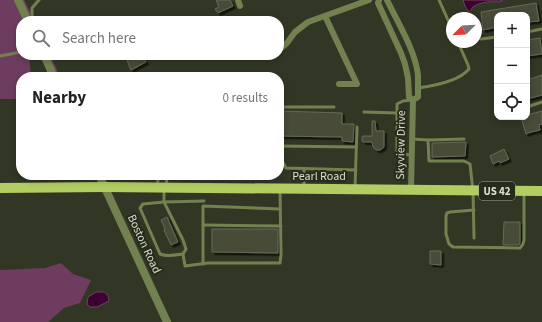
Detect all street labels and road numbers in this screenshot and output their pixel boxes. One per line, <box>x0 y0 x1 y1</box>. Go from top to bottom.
street label: Skyview Drive <box>392 110 410 180</box>
street label: Pearl Road <box>292 168 346 185</box>
road number: US 42 <box>479 182 515 200</box>
street label: Boston Road <box>123 212 165 276</box>

